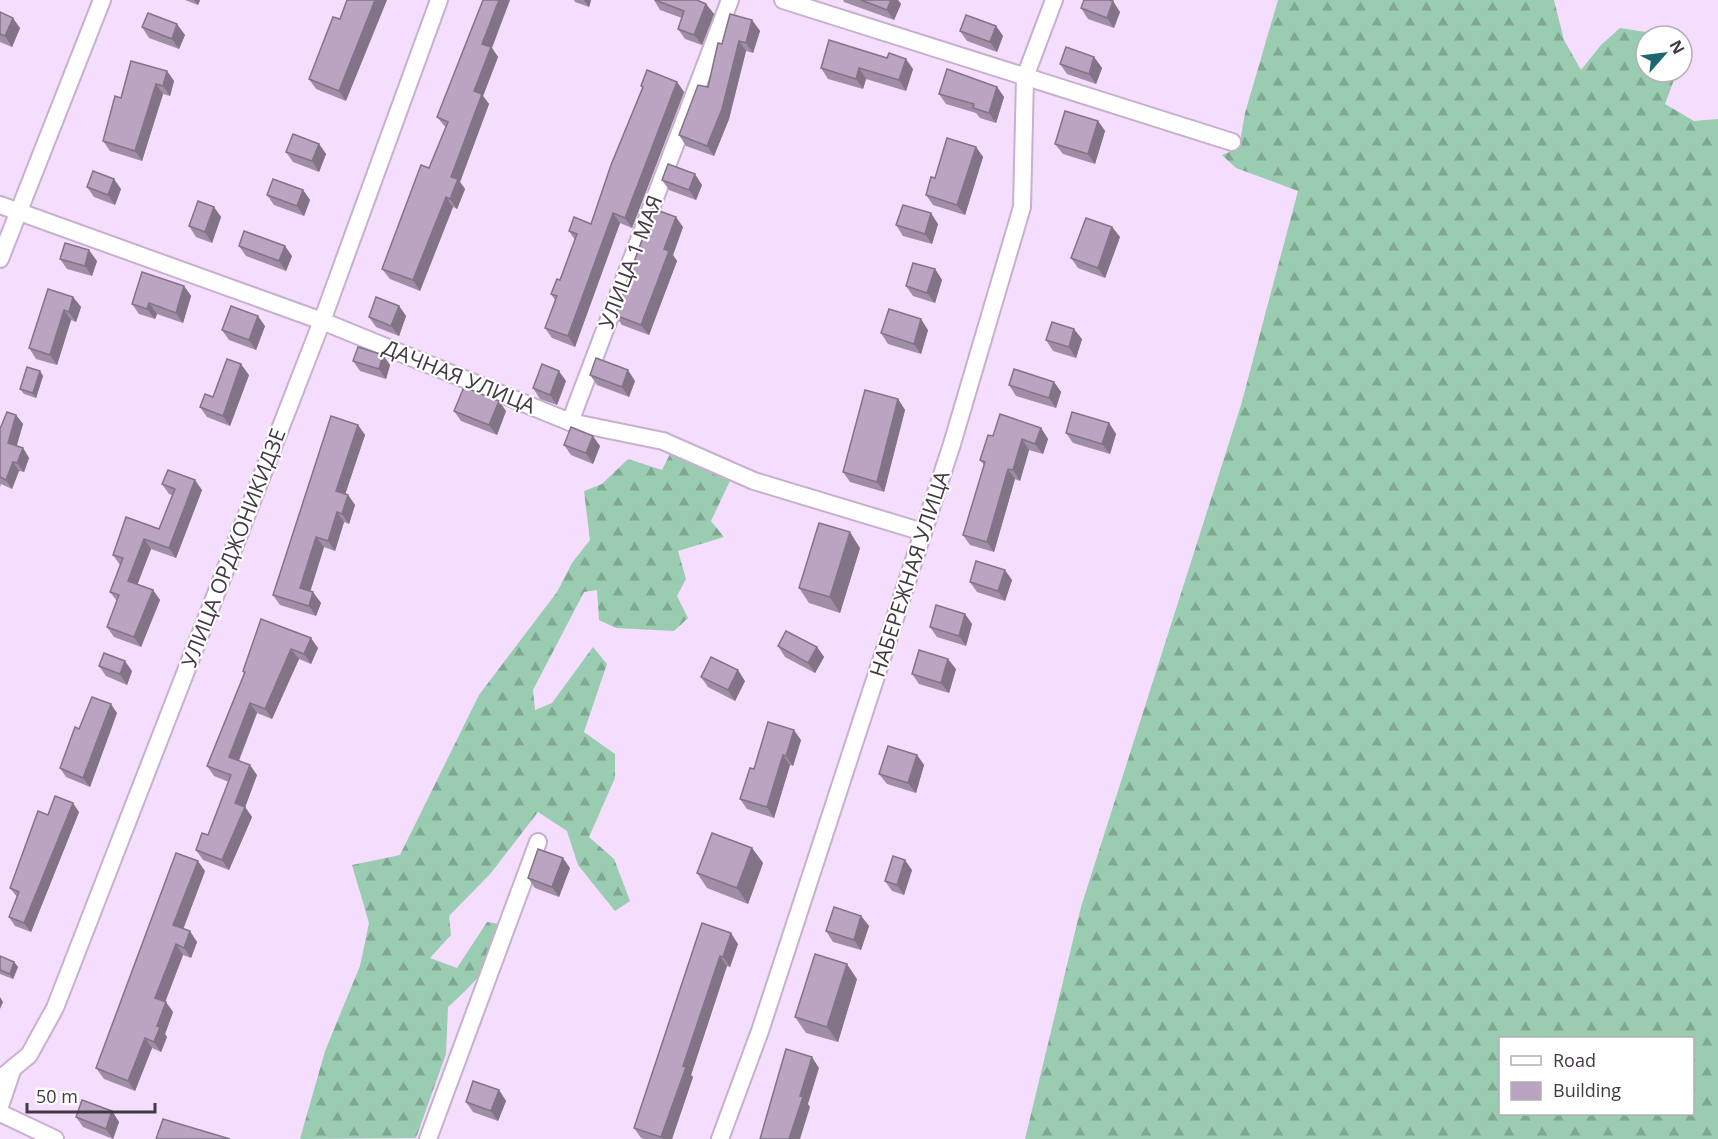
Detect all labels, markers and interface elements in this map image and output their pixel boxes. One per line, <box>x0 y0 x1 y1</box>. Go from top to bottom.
north arrow <box>1634 24 1694 84</box>
text: N <box>1664 36 1690 58</box>
street label: УЛИЦА 1 МАЯ <box>592 191 668 332</box>
street label: ДАЧНАЯ УЛИЦА <box>379 333 540 420</box>
street label: УЛИЦА ОРДЖОНИКИДЗЕ <box>175 424 292 671</box>
street label: НАБЕРЕЖНАЯ УЛИЦА <box>862 466 956 680</box>
legend <box>1499 1037 1694 1115</box>
text: Road <box>1553 1048 1596 1072</box>
scale bar <box>27 1076 154 1114</box>
text: Building <box>1553 1078 1621 1102</box>
text: 50 m <box>36 1084 78 1108</box>

